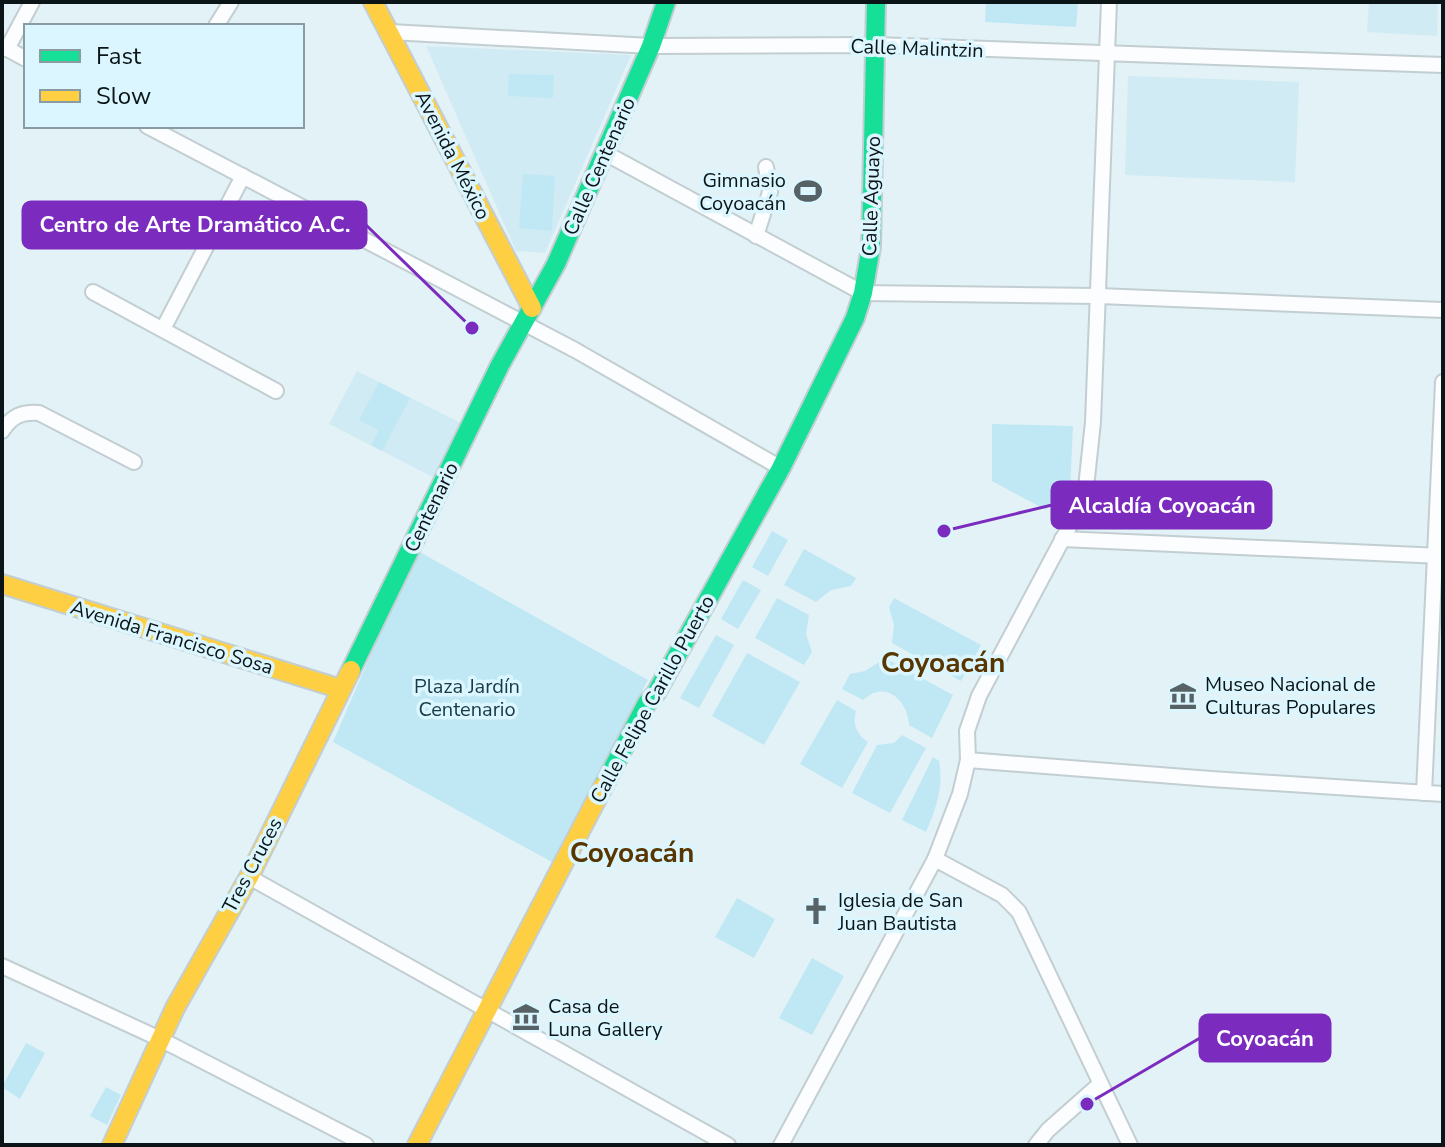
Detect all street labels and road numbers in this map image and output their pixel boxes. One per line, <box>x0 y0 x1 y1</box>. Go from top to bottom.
street label: Calle Malintzin <box>850 33 984 64</box>
street label: Avenida México <box>408 86 497 224</box>
street label: Calle Centenario <box>557 93 642 239</box>
street label: Calle Aguayo <box>856 135 887 257</box>
street label: Centenario <box>398 458 465 557</box>
street label: Calle Felipe Carillo Puerto <box>584 590 721 808</box>
street label: Avenida Francisco Sosa <box>67 594 276 681</box>
street label: Tres Cruces <box>216 813 289 918</box>

